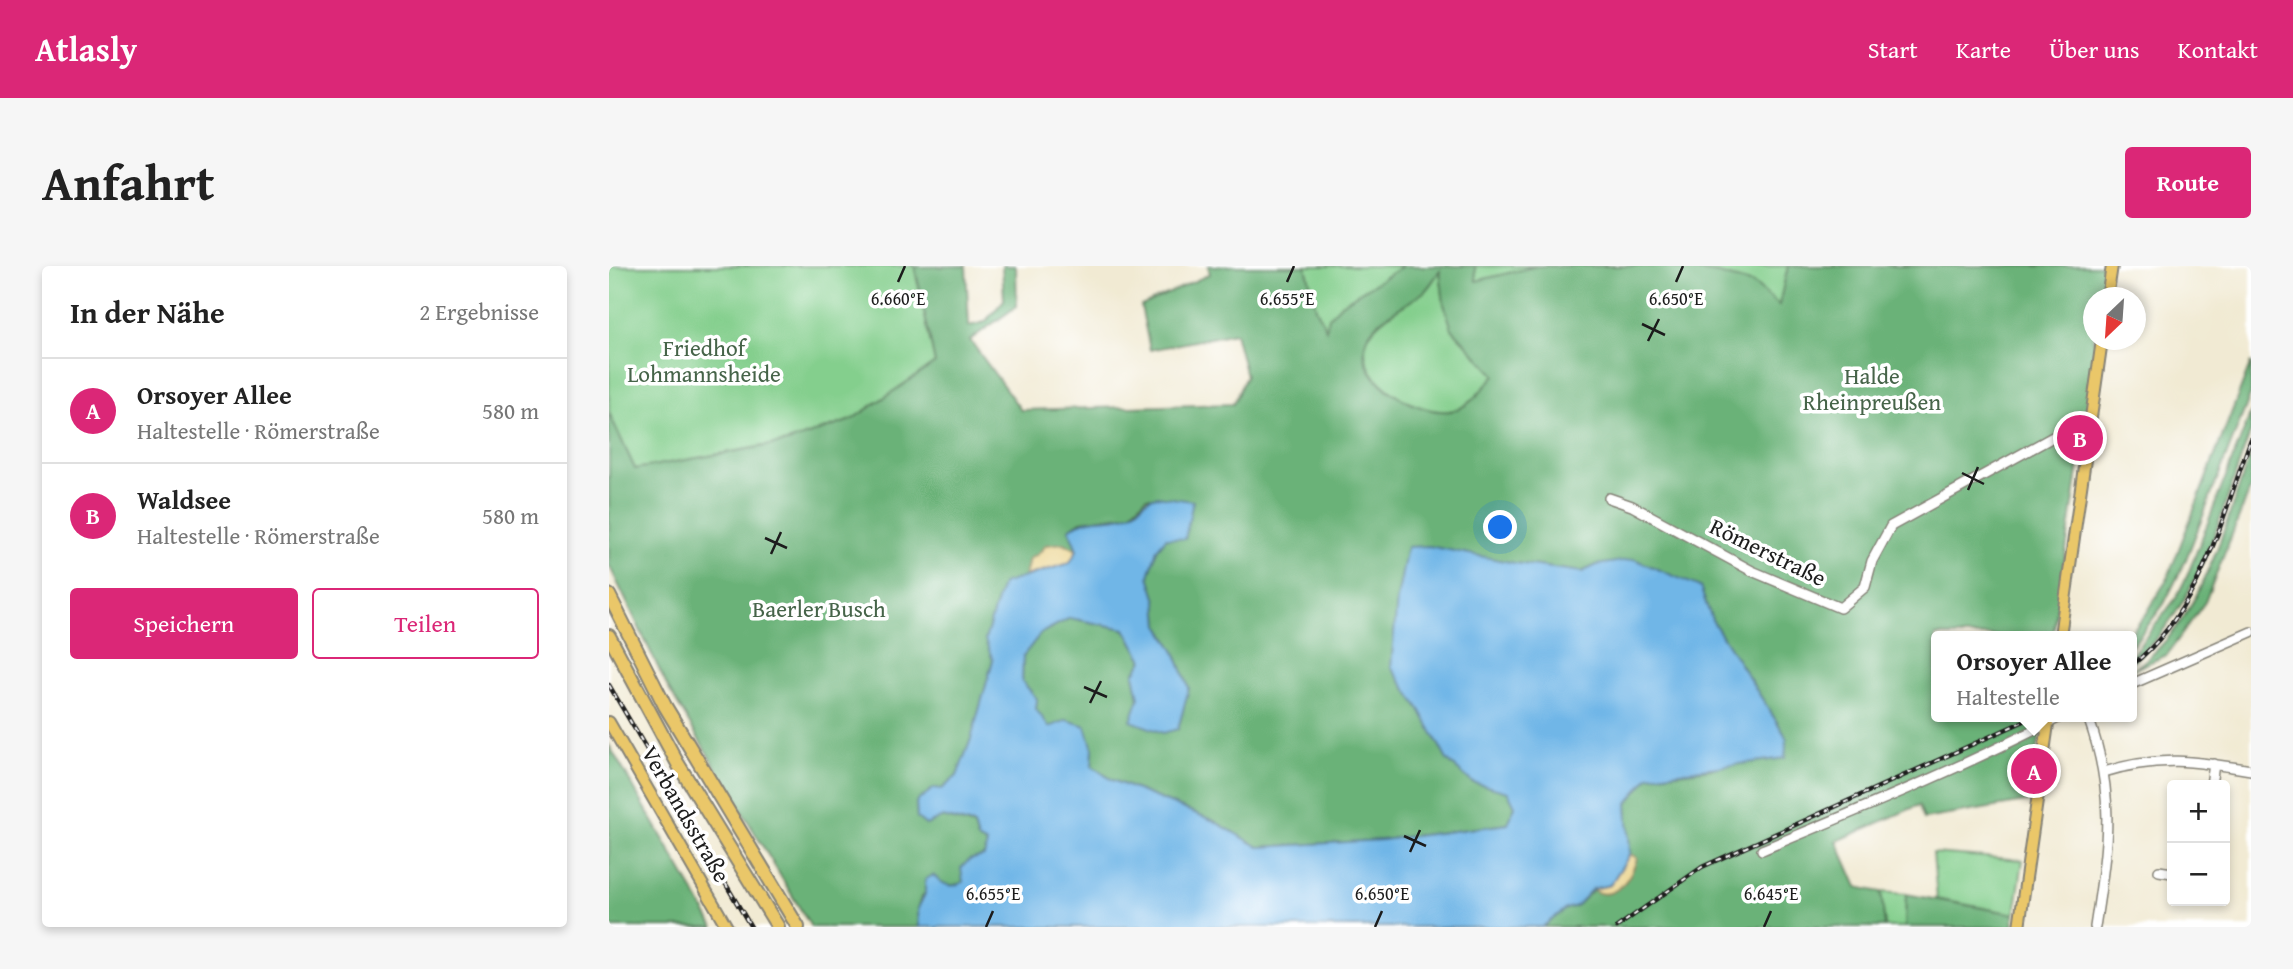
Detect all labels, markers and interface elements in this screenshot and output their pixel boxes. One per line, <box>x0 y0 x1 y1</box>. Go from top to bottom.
text: Atlasly <box>35 25 137 73</box>
text: Start <box>1868 32 1918 67</box>
text: Karte <box>1956 32 2011 67</box>
text: Über uns <box>2049 32 2140 67</box>
text: Kontakt <box>2178 32 2258 67</box>
text: Anfahrt <box>42 146 215 218</box>
button: Route <box>2125 147 2251 218</box>
text: 6.660°E <box>871 285 925 312</box>
text: 6.655°E <box>1260 285 1314 312</box>
text: 6.650°E <box>1649 285 1703 312</box>
north arrow <box>2083 287 2146 350</box>
text: In der Nähe <box>70 290 225 334</box>
text: 2 Ergebnisse <box>419 295 539 328</box>
park label: Friedhof Lohmannsheide <box>627 331 781 390</box>
park label: Halde Rheinpreußen <box>1803 359 1941 418</box>
text: Orsoyer Allee <box>137 375 292 414</box>
text: A <box>86 394 100 427</box>
text: 580 m <box>482 394 539 427</box>
pin: B <box>2057 412 2103 464</box>
text: Haltestelle · Römerstraße <box>137 414 380 447</box>
text: Waldsee <box>137 480 231 519</box>
text: B <box>86 499 100 532</box>
text: 580 m <box>482 499 539 532</box>
street label: Römerstraße <box>1704 509 1832 594</box>
your location <box>1483 510 1517 544</box>
text: Haltestelle · Römerstraße <box>137 519 380 552</box>
button: Speichern <box>70 588 298 659</box>
button: Teilen <box>312 588 539 659</box>
park label: Baerler Busch <box>752 592 886 625</box>
popup <box>1931 631 2137 722</box>
text: Orsoyer Allee <box>1957 641 2111 680</box>
text: Haltestelle <box>1957 680 2060 713</box>
street label: Verbandsstraße <box>634 739 739 888</box>
pin: A <box>2011 745 2057 797</box>
map controls <box>2167 780 2230 906</box>
button: + <box>2167 780 2230 843</box>
button: − <box>2167 843 2230 906</box>
text: 6.655°E <box>966 880 1020 907</box>
text: 6.650°E <box>1355 880 1409 907</box>
text: 6.645°E <box>1744 880 1798 907</box>

